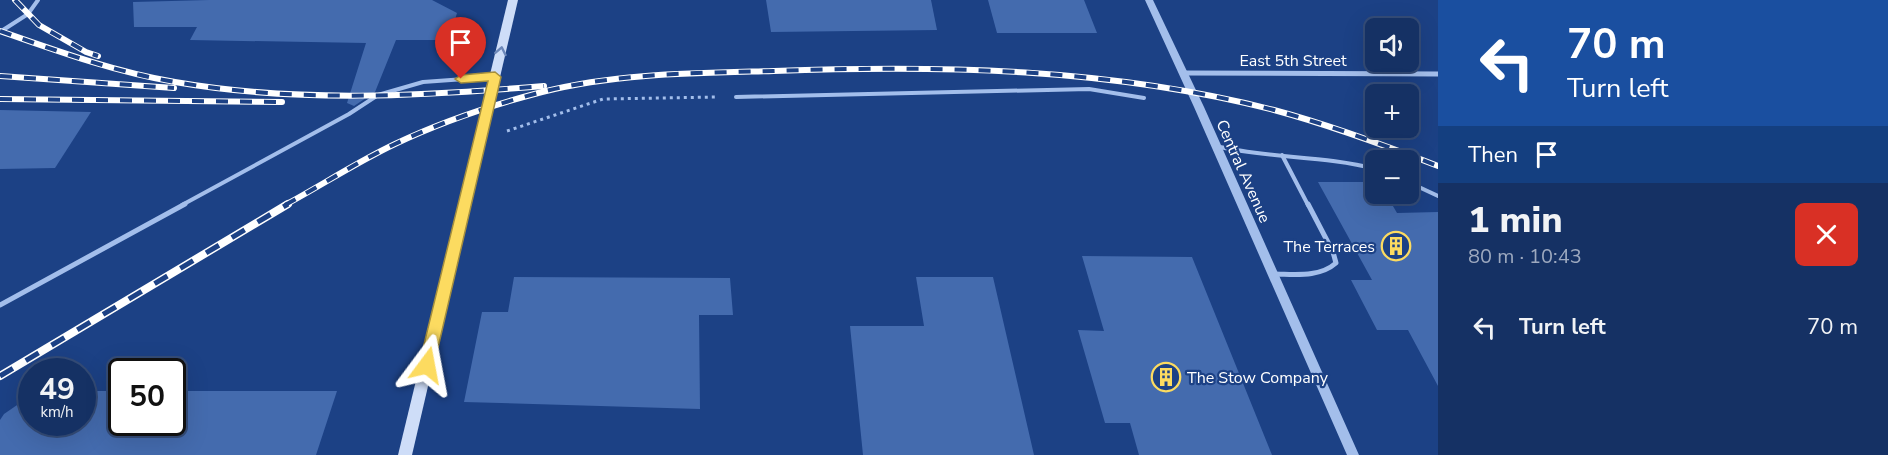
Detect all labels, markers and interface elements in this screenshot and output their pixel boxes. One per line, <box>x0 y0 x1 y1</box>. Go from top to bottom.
text: 70 m <box>1567 16 1666 73</box>
pin <box>435 17 486 79</box>
map controls <box>1365 18 1419 204</box>
button: sound <box>1365 18 1419 72</box>
icon: left <box>1468 24 1546 102</box>
icon: arrive <box>444 26 477 59</box>
one-way arrow <box>493 46 506 56</box>
street label: East 5th Street <box>1239 50 1347 72</box>
text: Turn left <box>1567 70 1668 107</box>
button: + <box>1365 84 1419 138</box>
street label: Central Avenue <box>1210 116 1276 227</box>
icon: arrive <box>1530 138 1563 171</box>
text: Then <box>1468 140 1518 170</box>
button: − <box>1365 150 1419 204</box>
text: 1 min <box>1468 196 1563 245</box>
button: close <box>1795 203 1858 266</box>
building icon: The Terraces <box>1380 230 1412 262</box>
place label: The Terraces <box>1283 236 1375 258</box>
text: 80 m · 10:43 <box>1468 243 1582 270</box>
icon: left <box>1468 311 1501 344</box>
text: Turn left <box>1519 312 1606 342</box>
text: 70 m <box>1807 312 1858 342</box>
position arrow <box>395 333 459 397</box>
speed limit sign: 50 <box>108 358 186 436</box>
building icon: The Stow Company <box>1150 361 1182 393</box>
place label: The Stow Company <box>1187 367 1329 389</box>
text: 49 <box>39 369 75 410</box>
text: km/h <box>40 402 74 422</box>

